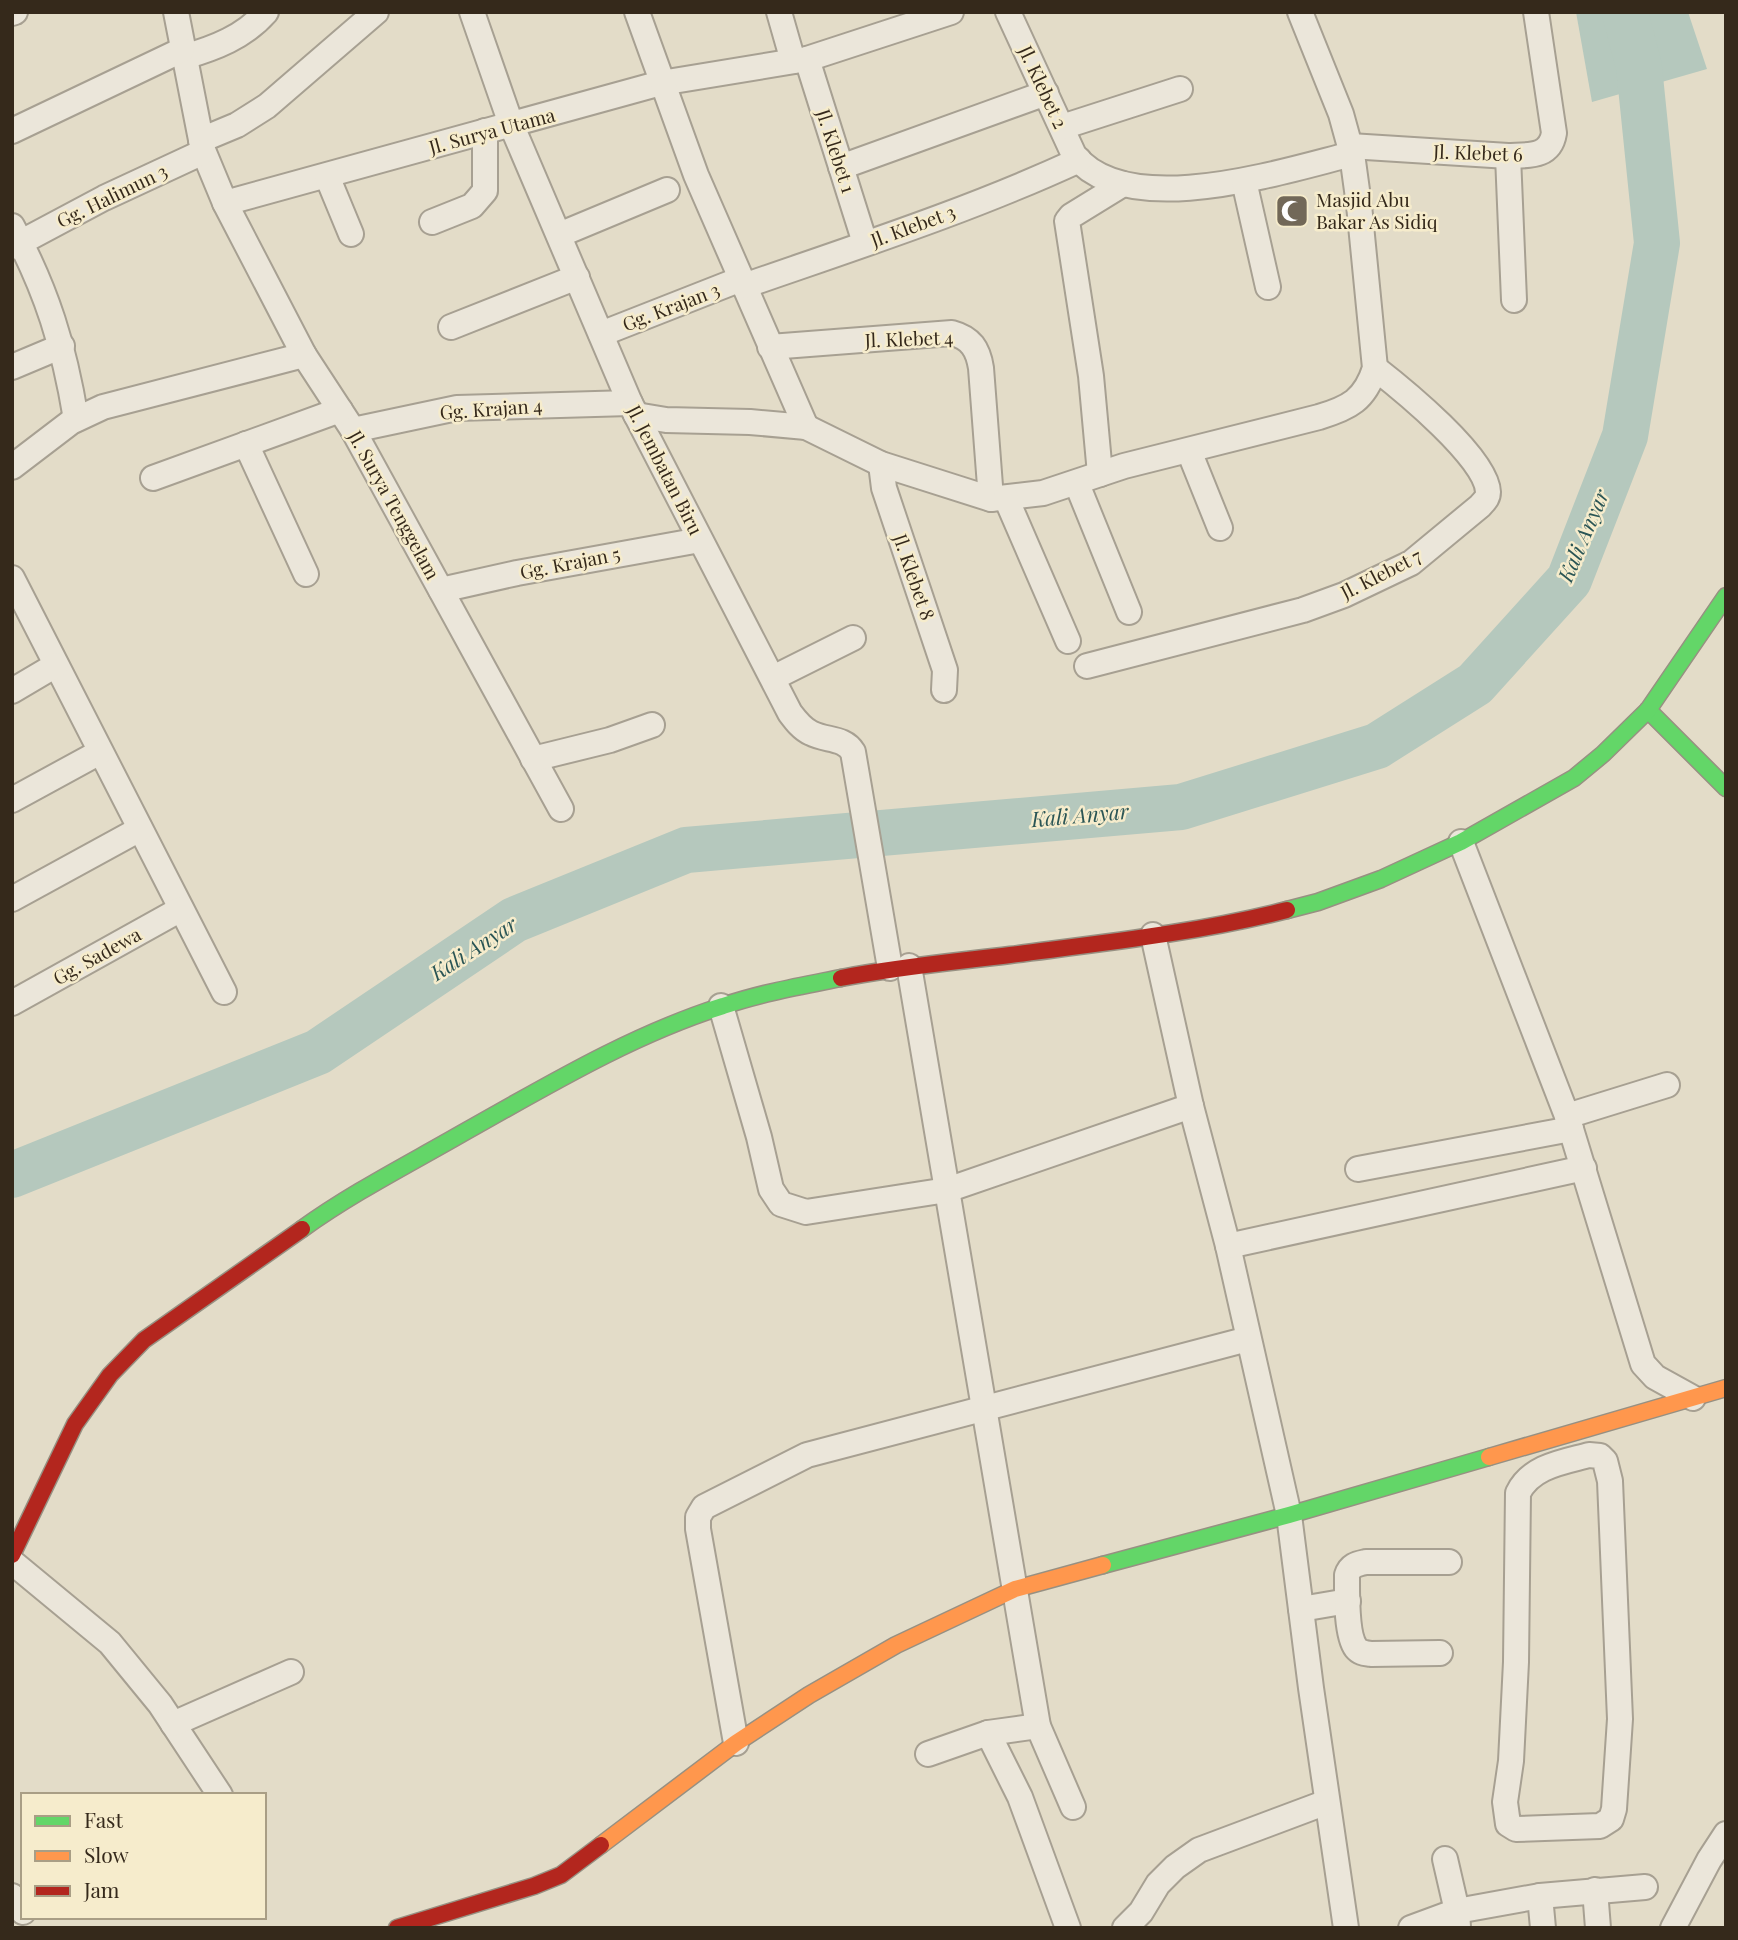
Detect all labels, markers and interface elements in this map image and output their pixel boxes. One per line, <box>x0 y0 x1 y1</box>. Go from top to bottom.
street label: Jl. Klebet 2 <box>1013 40 1074 132</box>
street label: Jl. Surya Utama <box>425 101 558 160</box>
street label: Jl. Klebet 1 <box>811 105 863 196</box>
street label: Jl. Klebet 6 <box>1432 137 1523 167</box>
street label: Gg. Halimun 3 <box>52 157 171 233</box>
place label: Masjid Abu Bakar As Sidiq <box>1316 186 1438 234</box>
mosque icon: Masjid Abu Bakar As Sidiq <box>1273 192 1311 230</box>
street label: Jl. Klebet 3 <box>866 198 959 253</box>
street label: Gg. Krajan 3 <box>618 276 723 337</box>
street label: Jl. Klebet 4 <box>863 323 954 353</box>
street label: Gg. Krajan 4 <box>439 391 543 425</box>
street label: Jl. Jembatan Biru <box>622 399 710 539</box>
street label: Jl. Surya Tenggelam <box>343 424 447 584</box>
water label: Kali Anyar <box>1550 484 1615 587</box>
street label: Jl. Klebet 8 <box>888 529 942 623</box>
street label: Gg. Krajan 5 <box>517 540 622 584</box>
street label: Jl. Klebet 7 <box>1335 542 1426 605</box>
water label: Kali Anyar <box>1029 796 1131 832</box>
water label: Kali Anyar <box>424 908 522 986</box>
street label: Gg. Sadewa <box>48 920 146 990</box>
legend <box>21 1793 266 1919</box>
text: Fast <box>84 1805 123 1833</box>
text: Slow <box>84 1840 129 1868</box>
text: Jam <box>83 1875 120 1903</box>

